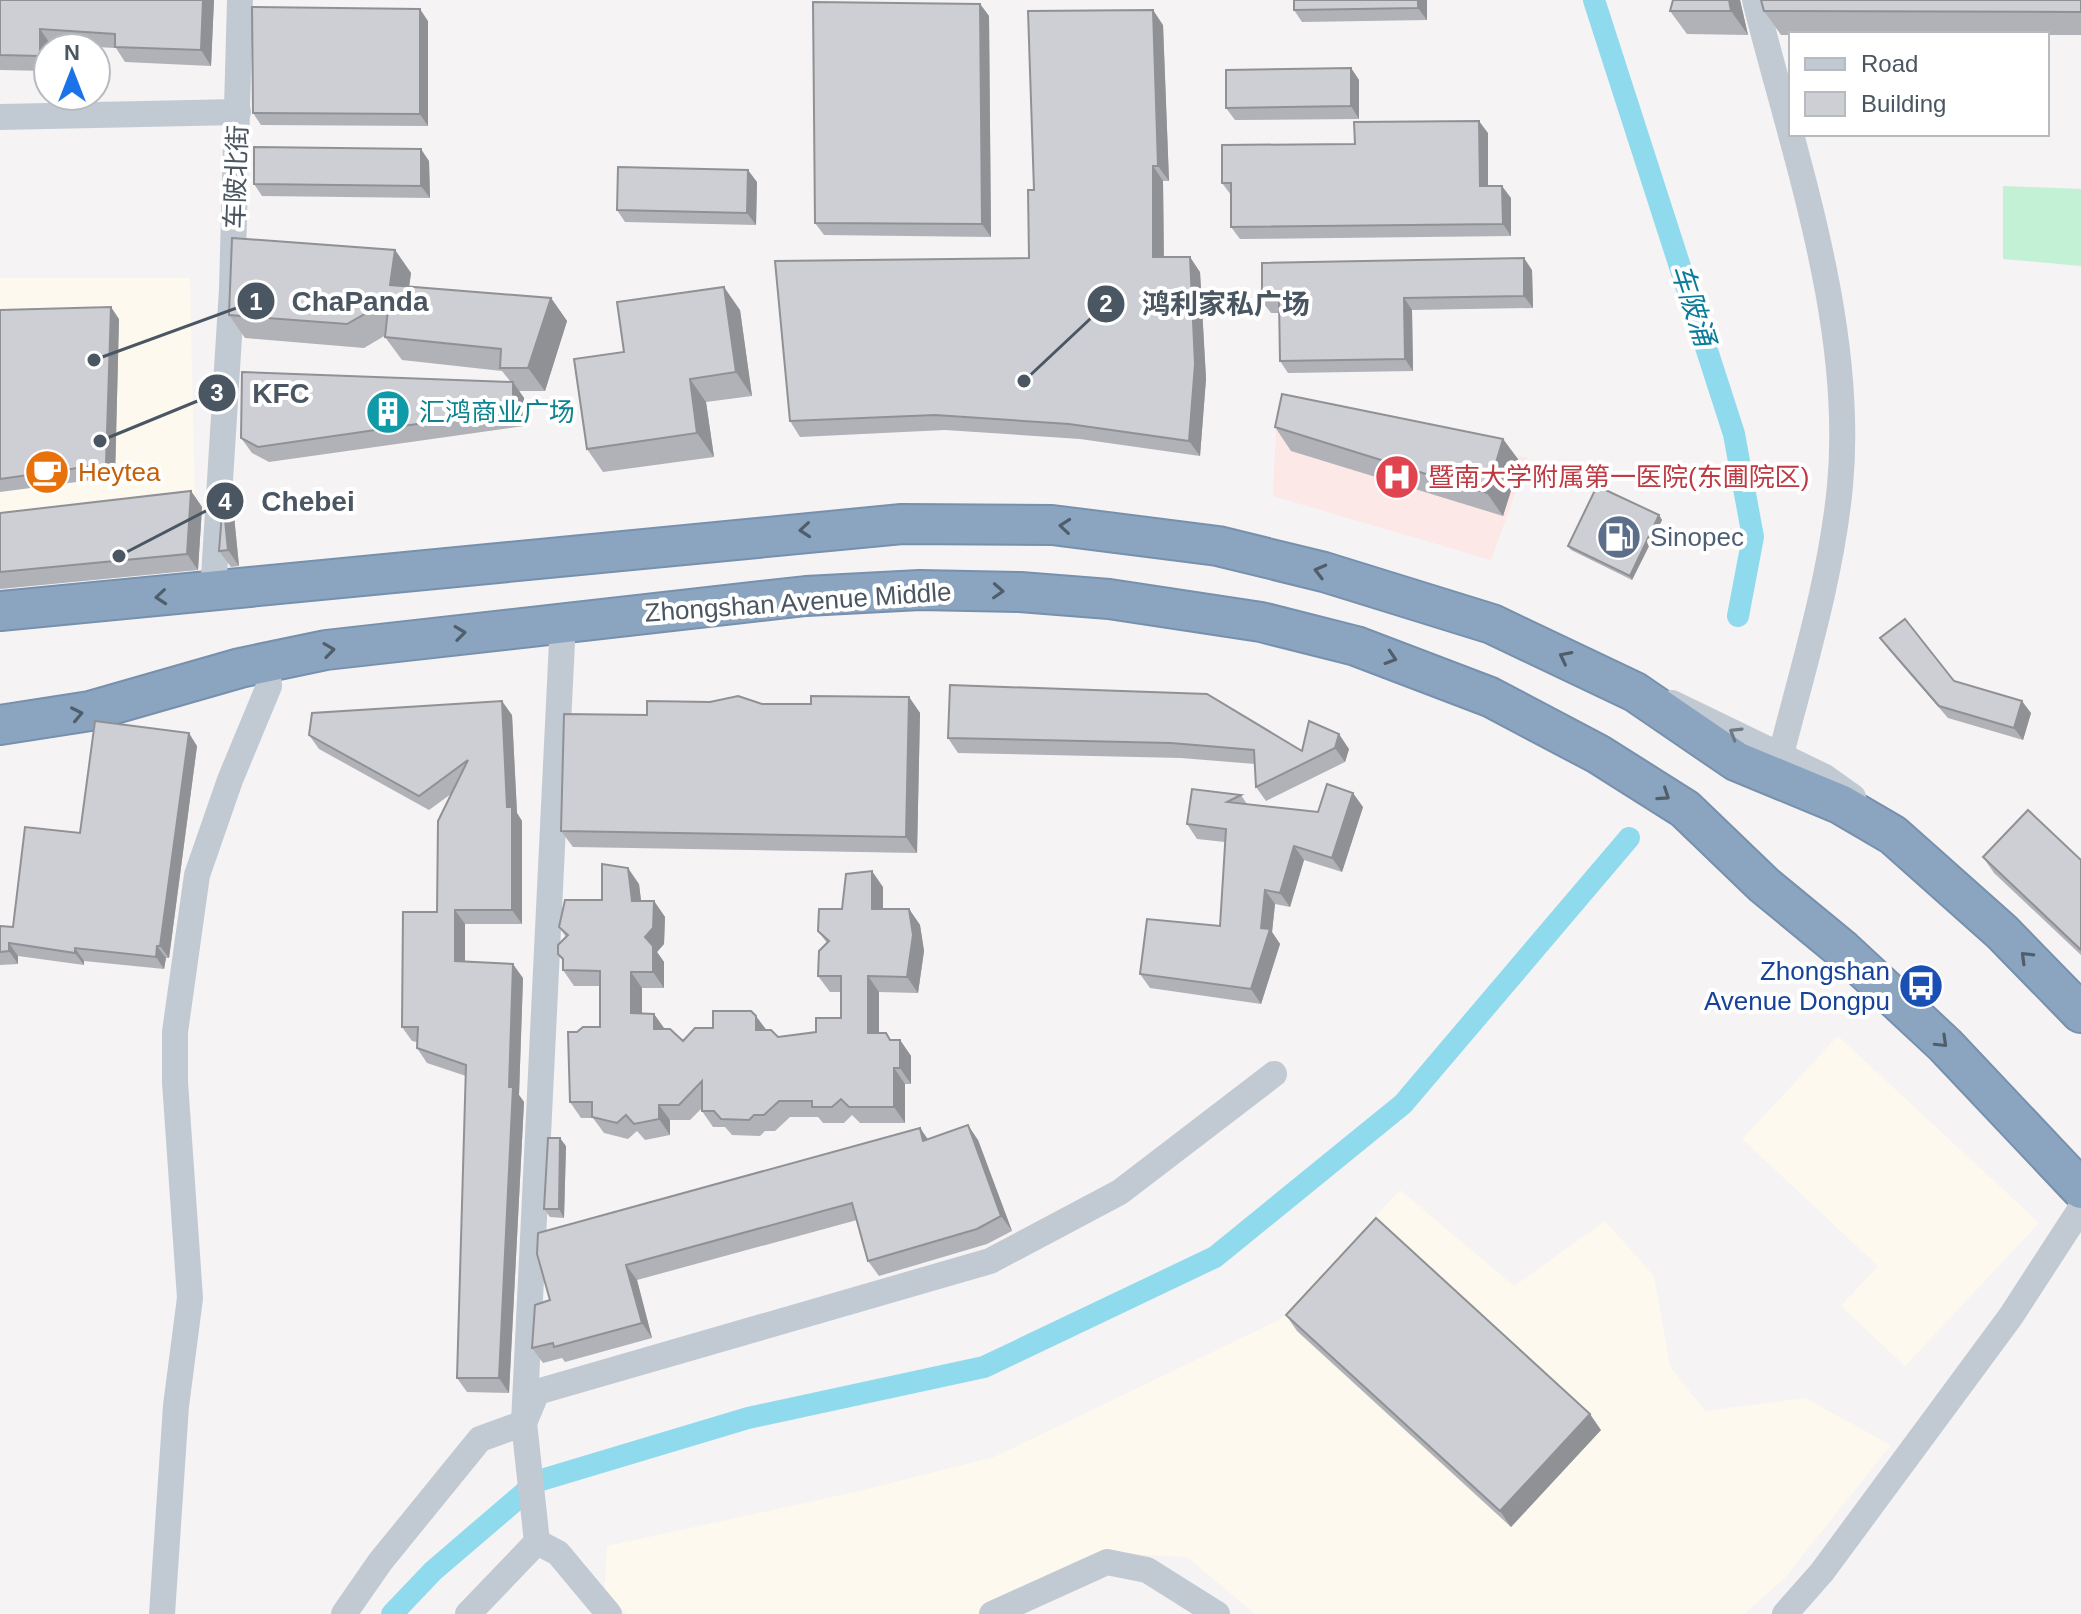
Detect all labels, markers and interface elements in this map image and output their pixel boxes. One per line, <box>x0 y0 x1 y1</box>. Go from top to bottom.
north arrow <box>32 32 112 112</box>
legend <box>1789 32 2049 136</box>
text: N <box>64 40 80 65</box>
text: Road <box>1861 50 1918 77</box>
text: Building <box>1861 90 1946 117</box>
street label: 车陂北街 <box>219 125 253 229</box>
water label: 车陂涌 <box>1665 260 1722 353</box>
callout: ChaPanda <box>236 275 445 327</box>
callout: 鸿利家私广场 <box>1086 278 1326 330</box>
text: ChaPanda <box>292 286 429 317</box>
text: 1 <box>249 288 263 315</box>
text: 鸿利家私广场 <box>1142 289 1310 320</box>
text: 2 <box>1099 290 1113 317</box>
callout: KFC <box>197 367 326 419</box>
text: KFC <box>252 378 310 409</box>
text: 3 <box>210 379 224 406</box>
building icon: 汇鸿商业广场 <box>364 388 412 436</box>
place label: 汇鸿商业广场 <box>419 397 575 427</box>
cafe icon: Heytea <box>23 448 71 496</box>
hospital icon: 暨南大学附属第一医院(东圃院区) <box>1373 453 1421 501</box>
place label: Heytea <box>78 457 161 487</box>
place label: 暨南大学附属第一医院(东圃院区) <box>1428 462 1809 492</box>
callout: Chebei <box>205 475 370 527</box>
text: Chebei <box>261 486 355 517</box>
text: 4 <box>218 488 232 515</box>
fuel station icon: Sinopec <box>1595 513 1643 561</box>
one-way arrow <box>1058 518 1071 535</box>
one-way arrow <box>798 522 811 539</box>
place label: Sinopec <box>1650 522 1744 552</box>
one-way arrow <box>1314 564 1328 580</box>
street label: Zhongshan Avenue Middle <box>644 576 952 628</box>
one-way arrow <box>992 582 1005 599</box>
one-way arrow <box>154 588 167 605</box>
one-way arrow <box>454 625 467 642</box>
one-way arrow <box>322 642 336 659</box>
one-way arrow <box>1383 648 1397 664</box>
one-way arrow <box>1559 651 1574 666</box>
one-way arrow <box>70 706 83 723</box>
one-way arrow <box>1729 727 1744 743</box>
one-way arrow <box>1656 785 1670 800</box>
one-way arrow <box>2021 952 2035 966</box>
place label: Zhongshan Avenue Dongpu <box>1704 956 1890 1016</box>
bus stop icon: Zhongshan Avenue Dongpu <box>1897 962 1945 1010</box>
one-way arrow <box>1933 1033 1947 1047</box>

